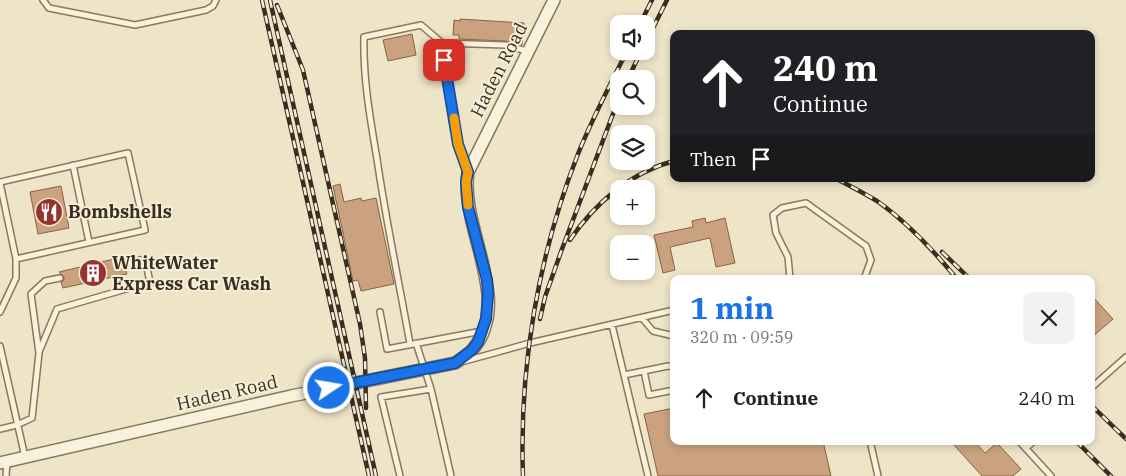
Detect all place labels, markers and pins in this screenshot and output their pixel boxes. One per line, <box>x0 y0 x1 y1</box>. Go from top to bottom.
pin <box>423 39 465 81</box>
restaurant icon: Bombshells <box>34 197 64 227</box>
place label: Bombshells <box>68 200 172 223</box>
place label: WhiteWater Express Car Wash <box>112 251 271 295</box>
building icon: WhiteWater Express Car Wash <box>78 258 108 288</box>

